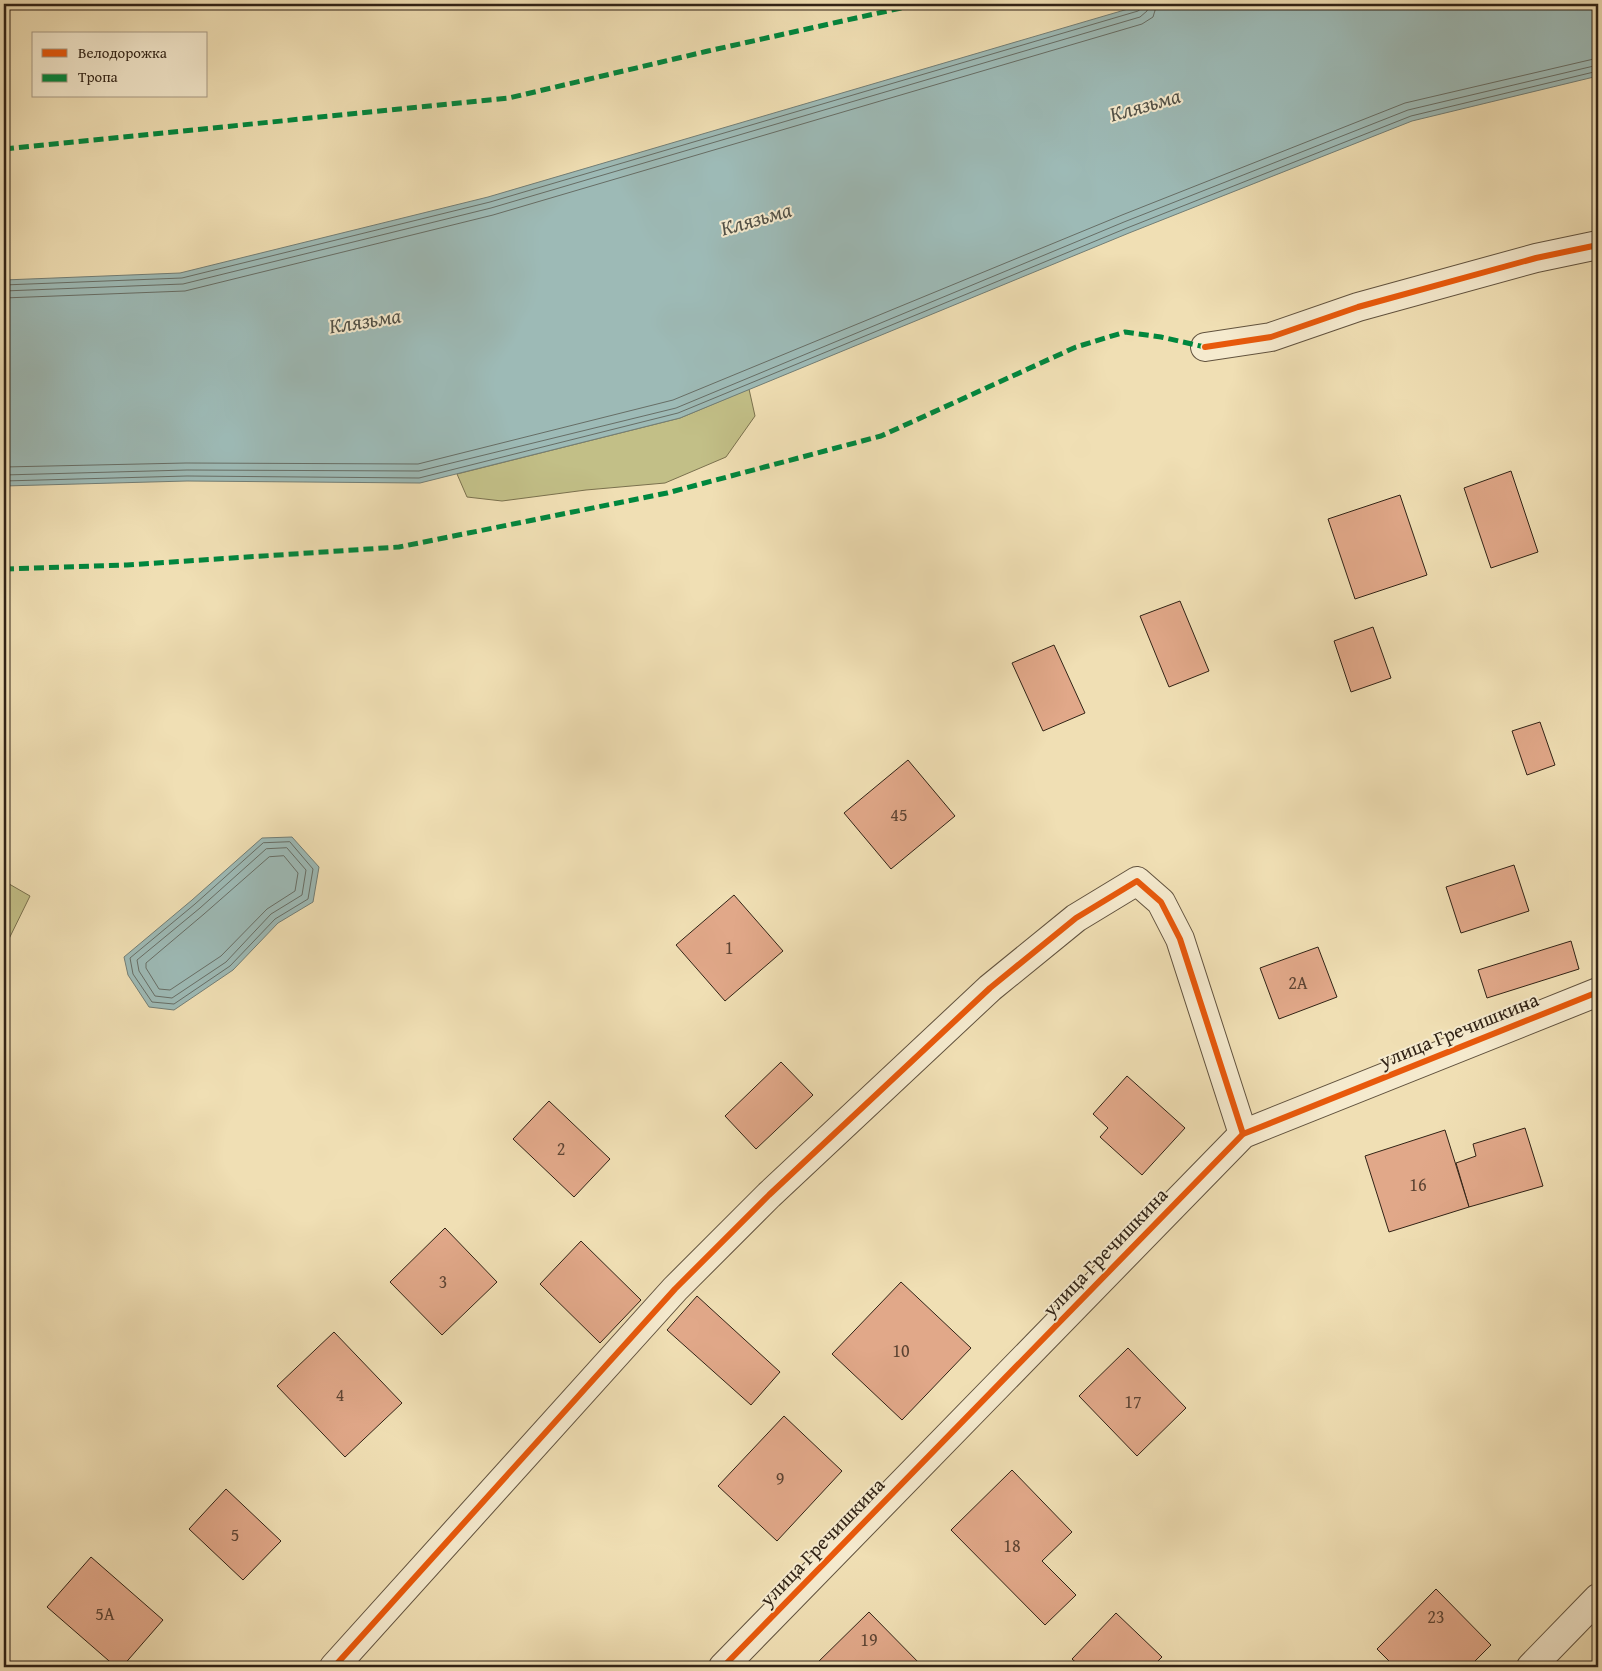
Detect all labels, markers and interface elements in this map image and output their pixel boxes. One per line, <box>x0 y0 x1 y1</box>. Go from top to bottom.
legend <box>32 32 208 98</box>
text: Велодорожка <box>78 42 168 63</box>
text: Тропа <box>78 66 119 87</box>
water label: Клязьма <box>1106 80 1184 129</box>
water label: Клязьма <box>717 194 795 243</box>
water label: Клязьма <box>327 299 403 341</box>
house number: 45 <box>890 801 908 828</box>
house number: 1 <box>725 934 733 961</box>
house number: 2А <box>1288 969 1308 996</box>
street label: улица Гречишкина <box>1374 984 1543 1075</box>
house number: 2 <box>557 1135 565 1162</box>
house number: 16 <box>1409 1171 1427 1198</box>
street label: улица Гречишкина <box>1035 1180 1174 1323</box>
house number: 3 <box>439 1268 447 1295</box>
house number: 10 <box>892 1337 910 1364</box>
house number: 4 <box>336 1381 344 1408</box>
house number: 17 <box>1124 1388 1142 1415</box>
house number: 9 <box>776 1465 784 1492</box>
street label: улица Гречишкина <box>752 1470 891 1613</box>
house number: 5 <box>231 1521 239 1548</box>
house number: 18 <box>1003 1532 1021 1559</box>
house number: 5А <box>95 1600 115 1627</box>
house number: 23 <box>1427 1603 1445 1630</box>
house number: 19 <box>860 1626 878 1653</box>

